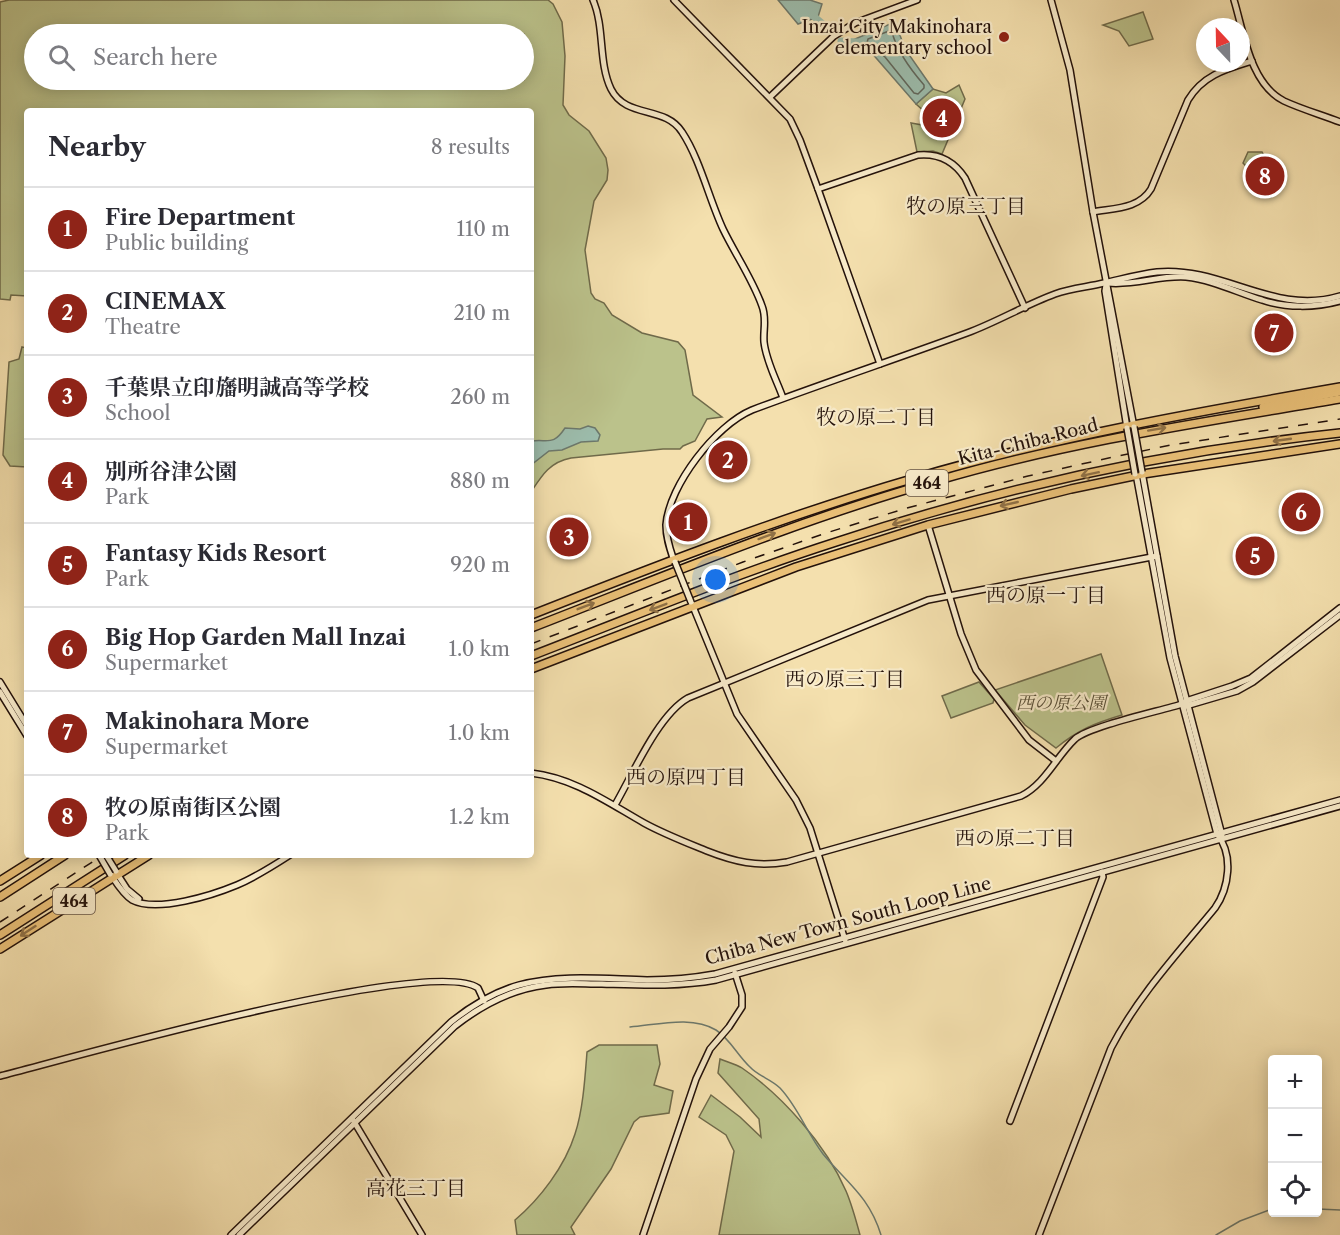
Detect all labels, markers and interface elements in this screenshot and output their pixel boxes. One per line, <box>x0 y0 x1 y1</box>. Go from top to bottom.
place label: Inzai City Makinohara elementary school <box>801 16 992 59</box>
north arrow <box>1196 18 1250 72</box>
search box <box>24 24 534 90</box>
marker: Inzai City Makinohara elementary school <box>997 30 1011 44</box>
icon: search <box>45 41 78 74</box>
text: Search here <box>93 44 218 71</box>
pin: 4 <box>922 96 962 140</box>
text: Nearby <box>48 131 146 163</box>
text: 8 results <box>431 135 510 159</box>
pin: 8 <box>1246 154 1284 198</box>
district label: 牧の原三丁目 <box>906 194 1026 218</box>
text: Fire Department <box>105 204 295 231</box>
text: 1 <box>63 217 72 241</box>
text: 110 m <box>457 217 510 241</box>
text: Public building <box>105 231 248 255</box>
text: CINEMAX <box>105 288 226 315</box>
text: 2 <box>62 301 73 325</box>
text: 210 m <box>453 301 510 325</box>
pin: 7 <box>1254 310 1294 356</box>
text: Theatre <box>105 315 181 339</box>
text: 千葉県立印旛明誠高等学校 <box>105 374 369 401</box>
text: 3 <box>62 385 73 409</box>
text: 260 m <box>450 385 510 409</box>
text: School <box>105 401 170 425</box>
district label: 牧の原二丁目 <box>816 405 936 429</box>
street label: Kita-Chiba Road <box>956 414 1100 470</box>
one-way arrow <box>1147 424 1167 435</box>
one-way arrow <box>1273 435 1292 446</box>
pin: 2 <box>708 438 748 482</box>
text: 別所谷津公園 <box>105 458 237 485</box>
text: 4 <box>62 469 73 493</box>
text: 880 m <box>450 469 510 493</box>
one-way arrow <box>1081 469 1100 480</box>
road number: 464 <box>906 470 948 496</box>
text: Park <box>105 485 148 509</box>
pin: 6 <box>1282 490 1320 534</box>
one-way arrow <box>999 499 1018 511</box>
pin: 1 <box>668 500 708 544</box>
pin: 3 <box>550 514 588 560</box>
one-way arrow <box>892 517 911 528</box>
one-way arrow <box>757 529 776 540</box>
pin: 5 <box>1236 534 1274 578</box>
text: Fantasy Kids Resort <box>105 540 326 567</box>
text: 5 <box>62 553 73 577</box>
text: 920 m <box>450 553 510 577</box>
your location <box>701 565 730 594</box>
text: Park <box>105 567 148 591</box>
district label: 西の原一丁目 <box>986 583 1106 607</box>
one-way arrow <box>576 600 594 611</box>
one-way arrow <box>649 602 667 613</box>
text: Big Hop Garden Mall Inzai <box>105 624 406 651</box>
text: 6 <box>62 637 73 661</box>
text: 1.0 km <box>449 637 510 661</box>
text: Supermarket <box>105 651 228 675</box>
district label: 西の原三丁目 <box>785 667 905 691</box>
park label: 西の原公園 <box>1016 692 1109 714</box>
text: Makinohara More <box>105 708 309 735</box>
text: 7 <box>62 721 73 745</box>
text: 1.0 km <box>449 721 510 745</box>
text: Supermarket <box>105 735 228 759</box>
district label: 西の原四丁目 <box>626 765 746 789</box>
text: 牧の原南街区公園 <box>105 794 281 821</box>
text: 8 <box>61 805 74 829</box>
text: 1.2 km <box>449 805 510 829</box>
text: Park <box>105 821 148 845</box>
district label: 西の原二丁目 <box>955 826 1075 850</box>
street label: Chiba New Town South Loop Line <box>702 872 994 970</box>
road number: 464 <box>53 888 95 914</box>
one-way arrow <box>20 925 37 937</box>
map controls <box>1268 1055 1322 1217</box>
button: + <box>1268 1055 1322 1109</box>
button: − <box>1268 1109 1322 1163</box>
button: locate <box>1268 1163 1322 1217</box>
district label: 高花三丁目 <box>366 1176 466 1200</box>

